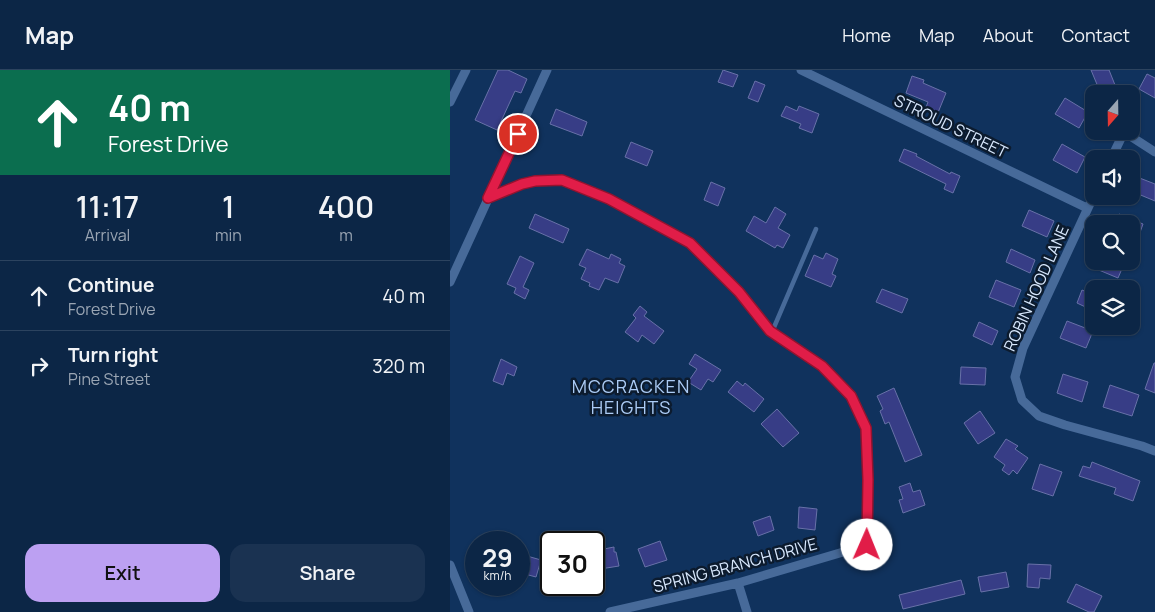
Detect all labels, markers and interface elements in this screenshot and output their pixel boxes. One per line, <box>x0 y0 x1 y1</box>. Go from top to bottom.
text: Map <box>25 18 74 51</box>
text: Home <box>842 23 891 47</box>
text: Map <box>919 23 955 47</box>
text: About <box>983 23 1033 47</box>
text: Contact <box>1061 23 1130 47</box>
text: 40 m <box>108 84 191 132</box>
north arrow <box>1085 85 1140 140</box>
map controls <box>1085 85 1140 335</box>
street label: STROUD STREET <box>891 89 1012 163</box>
icon: ahead <box>25 90 90 155</box>
pin <box>497 113 539 155</box>
icon: arrive <box>504 120 532 148</box>
text: Forest Drive <box>108 129 229 159</box>
button: sound <box>1085 150 1140 205</box>
text: 11:17 <box>76 186 139 227</box>
text: 1 <box>222 186 235 227</box>
text: 400 <box>318 186 374 227</box>
button: search <box>1085 215 1140 270</box>
street label: ROBIN HOOD LANE <box>998 221 1074 355</box>
text: Arrival <box>85 224 130 246</box>
text: min <box>215 224 242 246</box>
text: m <box>339 224 353 246</box>
text: Continue <box>68 272 154 298</box>
button: layers <box>1085 280 1140 335</box>
icon: ahead <box>25 282 53 310</box>
text: 40 m <box>382 283 425 309</box>
text: Forest Drive <box>68 298 156 320</box>
text: Turn right <box>68 342 158 368</box>
icon: right <box>25 352 53 380</box>
text: 320 m <box>372 353 425 379</box>
text: Pine Street <box>68 368 150 390</box>
district label: MCCRACKEN HEIGHTS <box>572 374 690 419</box>
position arrow <box>840 518 892 570</box>
speed limit sign: 30 <box>540 531 605 596</box>
street label: SPRING BRANCH DRIVE <box>651 533 819 597</box>
text: 29 <box>482 540 513 575</box>
button: Exit <box>25 544 220 602</box>
button: Share <box>230 544 425 602</box>
text: km/h <box>484 567 511 584</box>

